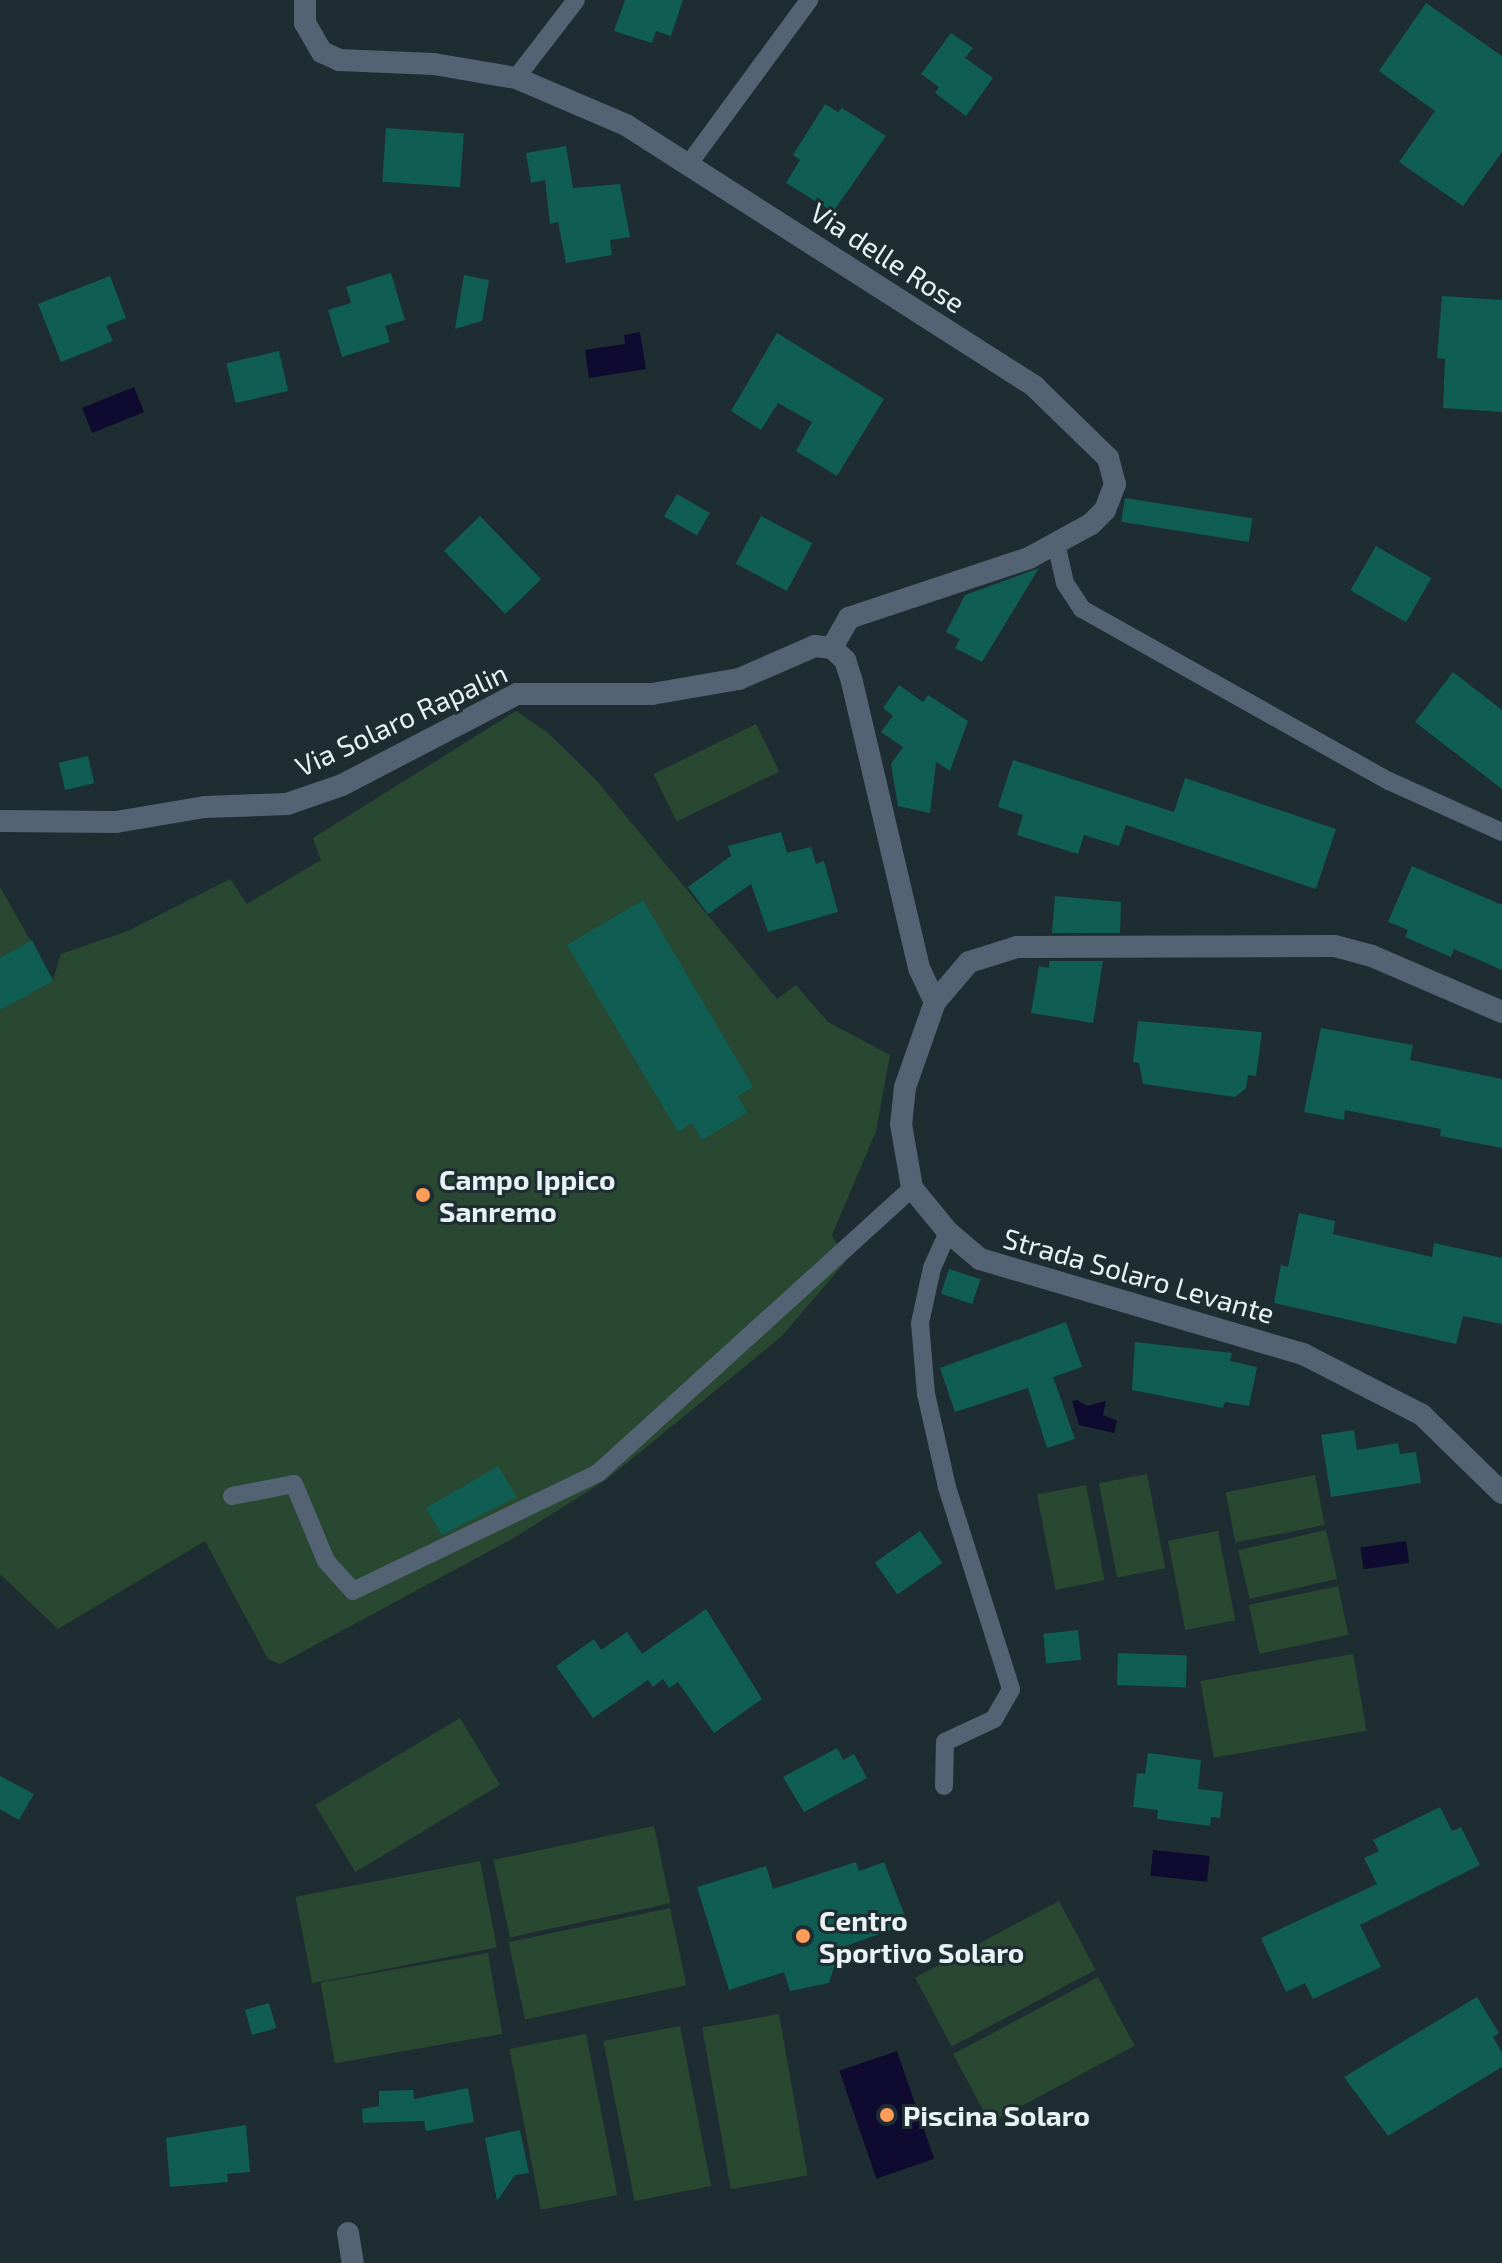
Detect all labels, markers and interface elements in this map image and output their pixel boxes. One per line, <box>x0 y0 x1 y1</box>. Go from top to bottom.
street label: Via delle Rose <box>805 195 971 319</box>
street label: Via Solaro Rapalin <box>290 655 512 783</box>
place label: Campo Ippico Sanremo <box>439 1162 616 1228</box>
marker: Campo Ippico Sanremo <box>414 1186 432 1204</box>
street label: Strada Solaro Levante <box>1000 1220 1278 1330</box>
place label: Centro Sportivo Solaro <box>819 1903 1024 1969</box>
marker: Centro Sportivo Solaro <box>794 1927 812 1945</box>
place label: Piscina Solaro <box>903 2098 1090 2132</box>
marker: Piscina Solaro <box>878 2106 896 2124</box>

